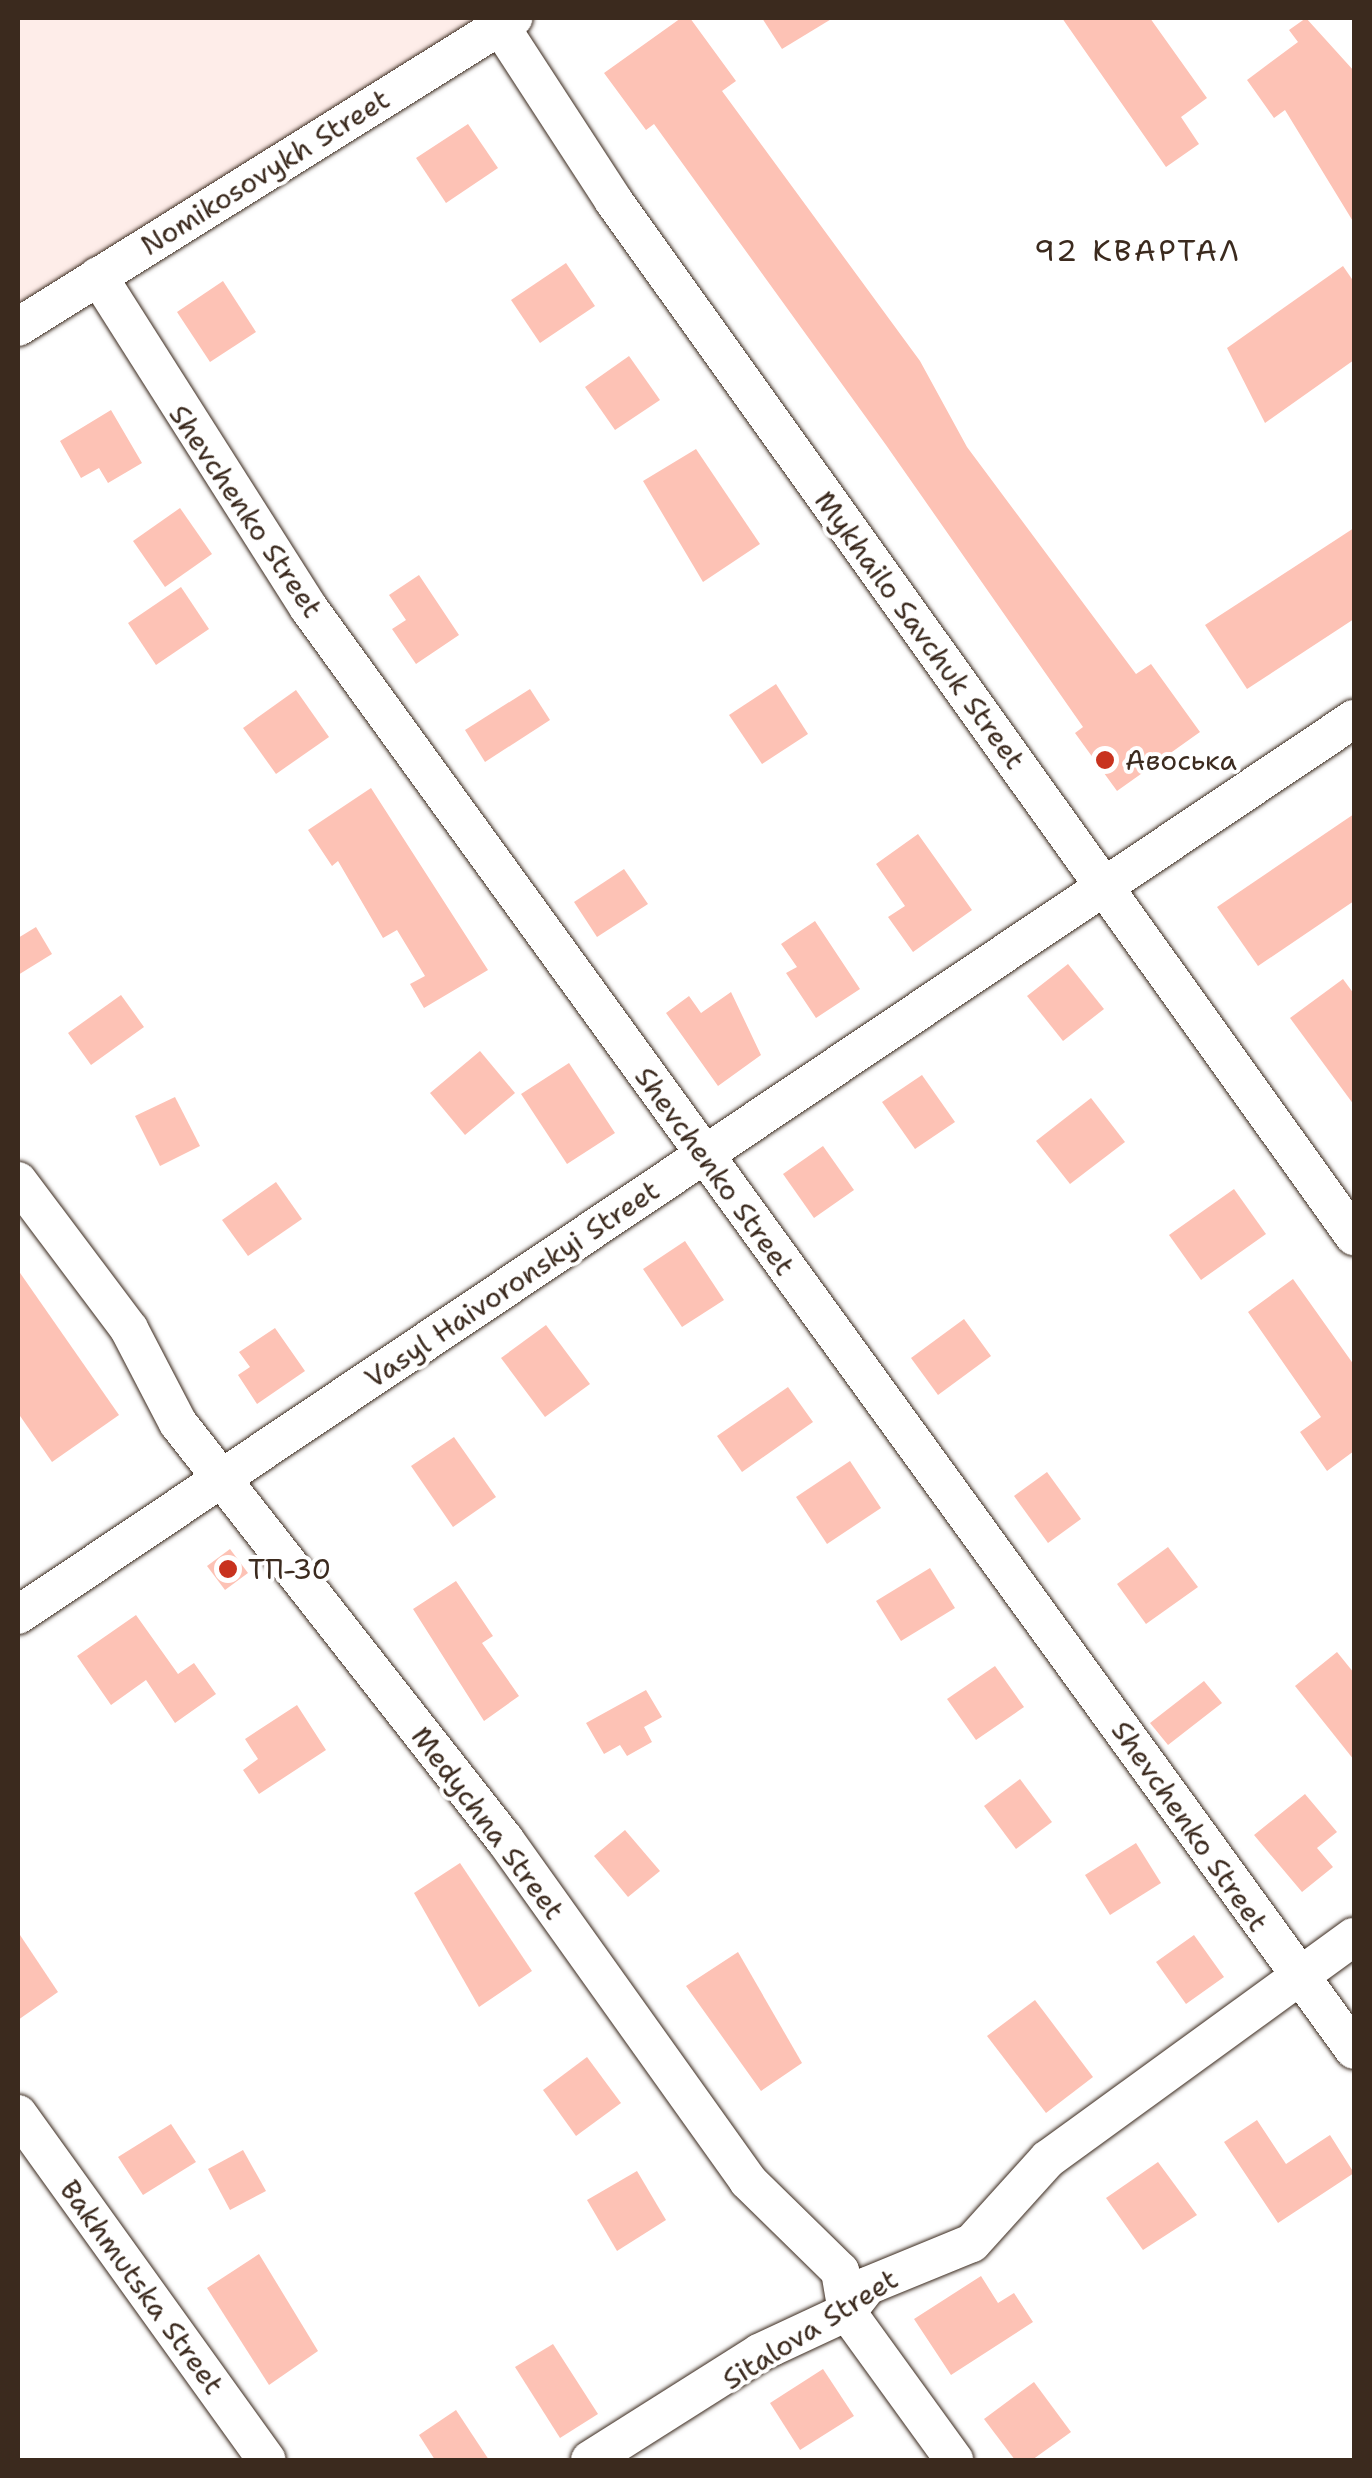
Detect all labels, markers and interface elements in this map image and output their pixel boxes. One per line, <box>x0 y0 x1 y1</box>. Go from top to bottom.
street label: Nomikosovykh Street <box>135 82 395 262</box>
district label: 92 КВАРТАЛ <box>1034 233 1242 269</box>
street label: Shevchenko Street <box>162 398 330 624</box>
street label: Mykhailo Savchuk Street <box>808 484 1032 776</box>
place label: Авоська <box>1125 743 1237 777</box>
marker: Авоська <box>1094 749 1116 771</box>
street label: Shevchenko Street <box>628 1060 802 1282</box>
street label: Vasyl Haivoronskyi Street <box>358 1173 666 1395</box>
place label: ТП-30 <box>248 1552 331 1586</box>
marker: ТП-30 <box>217 1558 239 1580</box>
street label: Shevchenko Street <box>1105 1714 1275 1938</box>
street label: Medychna Street <box>405 1720 571 1926</box>
street label: Bakhmutska Street <box>53 2173 231 2401</box>
street label: Sitalova Street <box>716 2262 904 2396</box>

